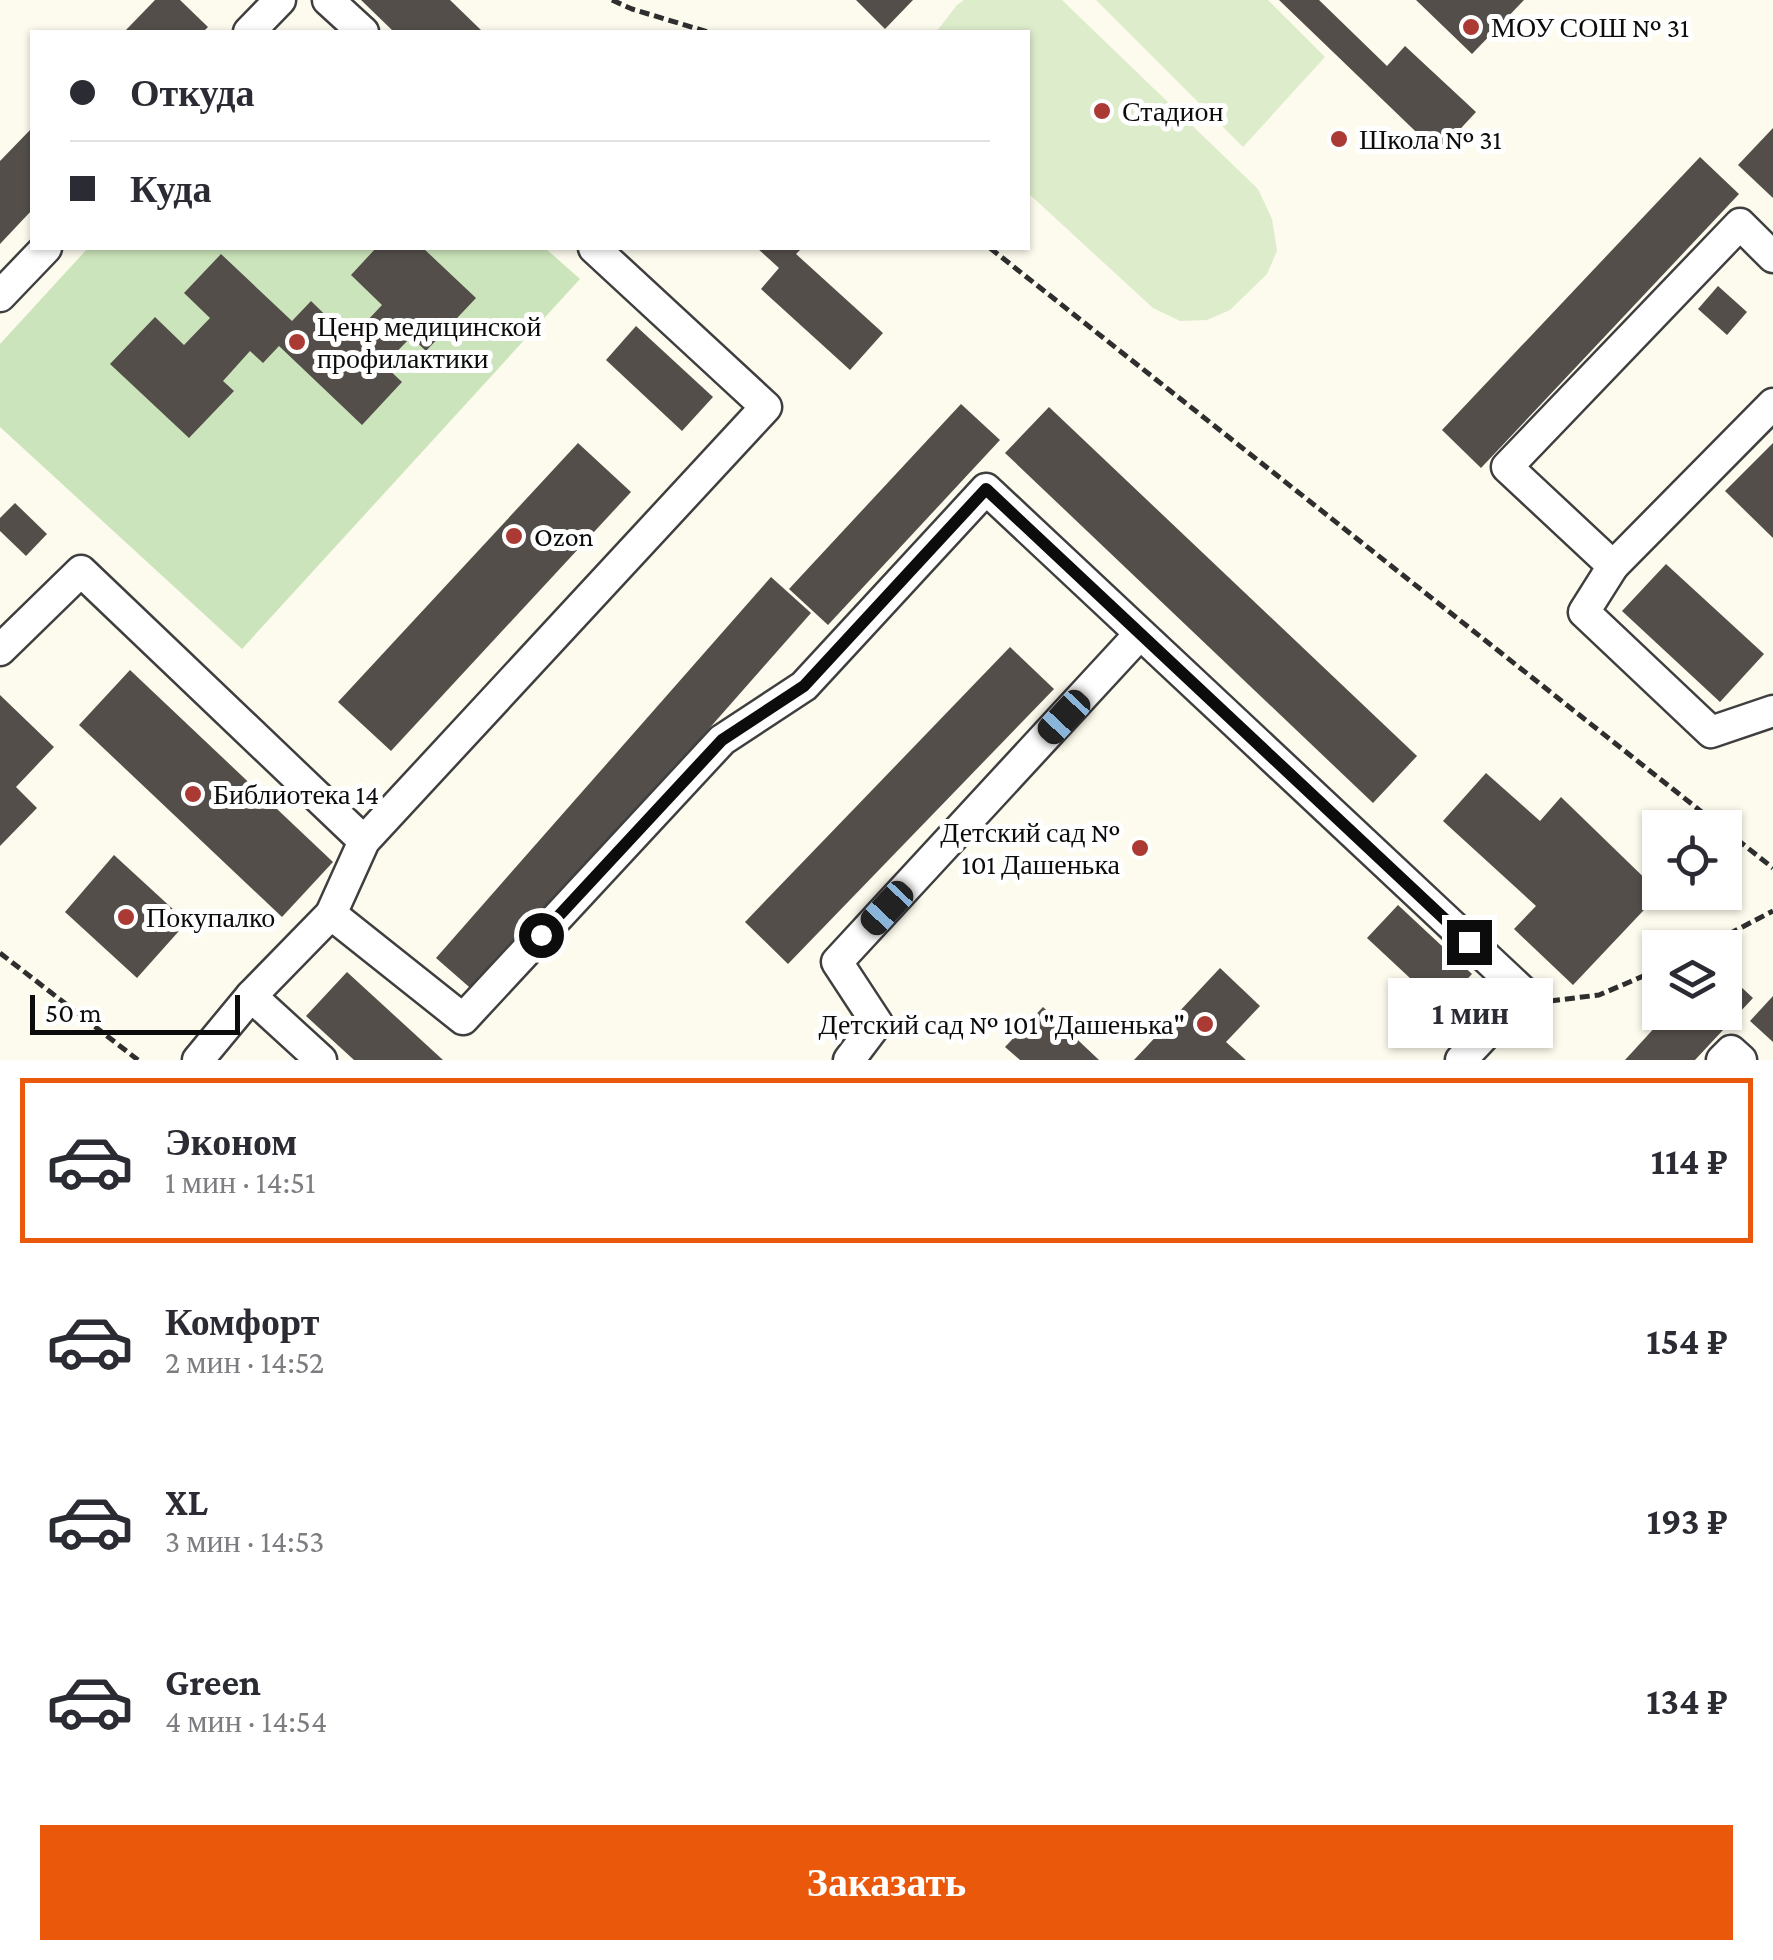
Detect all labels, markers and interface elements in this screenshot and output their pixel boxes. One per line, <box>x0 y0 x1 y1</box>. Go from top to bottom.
place label: МОУ СОШ № 31 <box>1491 12 1689 43</box>
marker: МОУ СОШ № 31 <box>1460 16 1482 38</box>
text: Откуда <box>130 72 254 114</box>
place label: Стадион <box>1122 96 1224 127</box>
marker: Стадион <box>1091 100 1113 122</box>
place label: Школа № 31 <box>1359 124 1502 155</box>
marker: Школа № 31 <box>1328 128 1350 150</box>
text: Куда <box>130 168 211 210</box>
place label: Ценр медицинской профилактики <box>317 311 541 374</box>
marker: Ценр медицинской профилактики <box>286 331 308 353</box>
place label: Ozon <box>534 521 594 552</box>
marker: Ozon <box>503 525 525 547</box>
car <box>1033 685 1095 749</box>
place label: Библиотека 14 <box>213 779 379 810</box>
marker: Библиотека 14 <box>182 783 204 805</box>
map controls <box>1642 810 1742 1030</box>
button: locate <box>1642 810 1742 910</box>
place label: Детский сад № 101 Дашенька <box>940 817 1121 880</box>
marker: Детский сад № 101 Дашенька <box>1129 837 1151 859</box>
car <box>856 876 918 940</box>
place label: Покупалко <box>146 902 275 933</box>
marker: Покупалко <box>115 906 137 928</box>
route start <box>519 913 564 958</box>
route end <box>1447 920 1492 965</box>
button: layers <box>1642 930 1742 1030</box>
callout: 1 мин <box>1386 977 1552 1047</box>
scale bar <box>30 990 240 1034</box>
text: 1 мин <box>1432 995 1509 1031</box>
text: 50 m <box>45 997 102 1028</box>
place label: Детский сад № 101 "Дашенька" <box>819 1009 1185 1040</box>
marker: Детский сад № 101 "Дашенька" <box>1194 1013 1216 1035</box>
icon: car <box>45 1116 135 1206</box>
text: Эконом <box>165 1121 297 1163</box>
text: 114 ₽ <box>1651 1140 1728 1182</box>
text: 1 мин · 14:51 <box>165 1164 316 1200</box>
icon: car <box>45 1296 135 1386</box>
text: Комфорт <box>165 1301 319 1343</box>
text: 154 ₽ <box>1646 1320 1728 1362</box>
text: 2 мин · 14:52 <box>165 1344 324 1380</box>
icon: car <box>45 1476 135 1566</box>
text: XL <box>165 1481 208 1523</box>
text: 193 ₽ <box>1647 1500 1728 1542</box>
text: 3 мин · 14:53 <box>165 1523 324 1559</box>
icon: car <box>45 1656 135 1746</box>
text: Green <box>165 1661 261 1703</box>
text: 134 ₽ <box>1646 1680 1728 1722</box>
text: 4 мин · 14:54 <box>165 1703 327 1739</box>
button: Заказать <box>40 1825 1733 1940</box>

